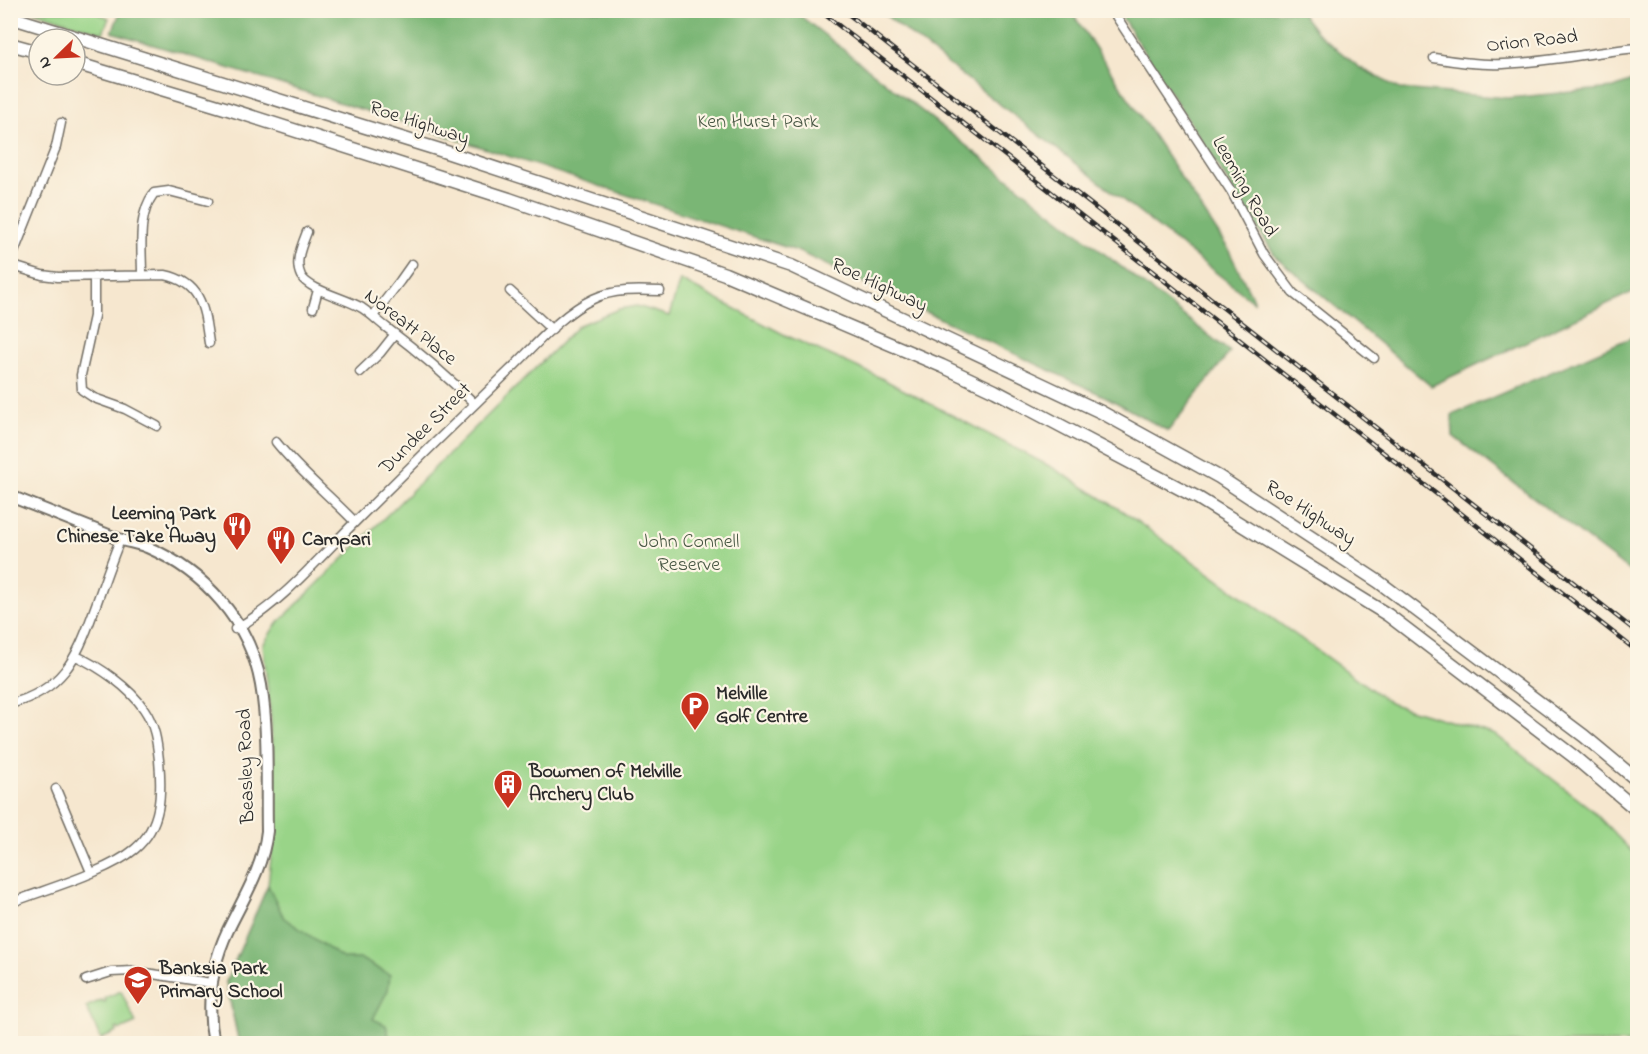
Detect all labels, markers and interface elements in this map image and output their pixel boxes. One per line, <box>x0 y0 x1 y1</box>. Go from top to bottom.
street label: Orion Road <box>1485 23 1579 61</box>
north arrow <box>27 27 87 87</box>
text: N <box>32 52 58 72</box>
street label: Roe Highway <box>365 94 473 155</box>
park label: Ken Hurst Park <box>698 108 819 137</box>
street label: Leeming Road <box>1203 131 1285 243</box>
street label: Roe Highway <box>826 251 932 322</box>
street label: Noreatt Place <box>357 283 463 374</box>
street label: Dundee Street <box>372 376 479 483</box>
street label: Roe Highway <box>1258 474 1361 555</box>
place label: Leeming Park Chinese Take Away <box>57 500 217 553</box>
restaurant icon: Leeming Park Chinese Take Away <box>221 510 253 552</box>
restaurant icon: Campari <box>265 524 297 566</box>
place label: Campari <box>302 526 371 555</box>
park label: John Connell Reserve <box>639 528 739 580</box>
place label: Melville Golf Centre <box>716 680 809 732</box>
parking icon: Melville Golf Centre <box>679 690 711 732</box>
street label: Beasley Road <box>230 708 264 825</box>
place label: Bowmen of Melville Archery Club <box>528 758 682 811</box>
building icon: Bowmen of Melville Archery Club <box>492 768 524 810</box>
place label: Banksia Park Primary School <box>158 955 283 1008</box>
school or university icon: Banksia Park Primary School <box>122 964 154 1006</box>

